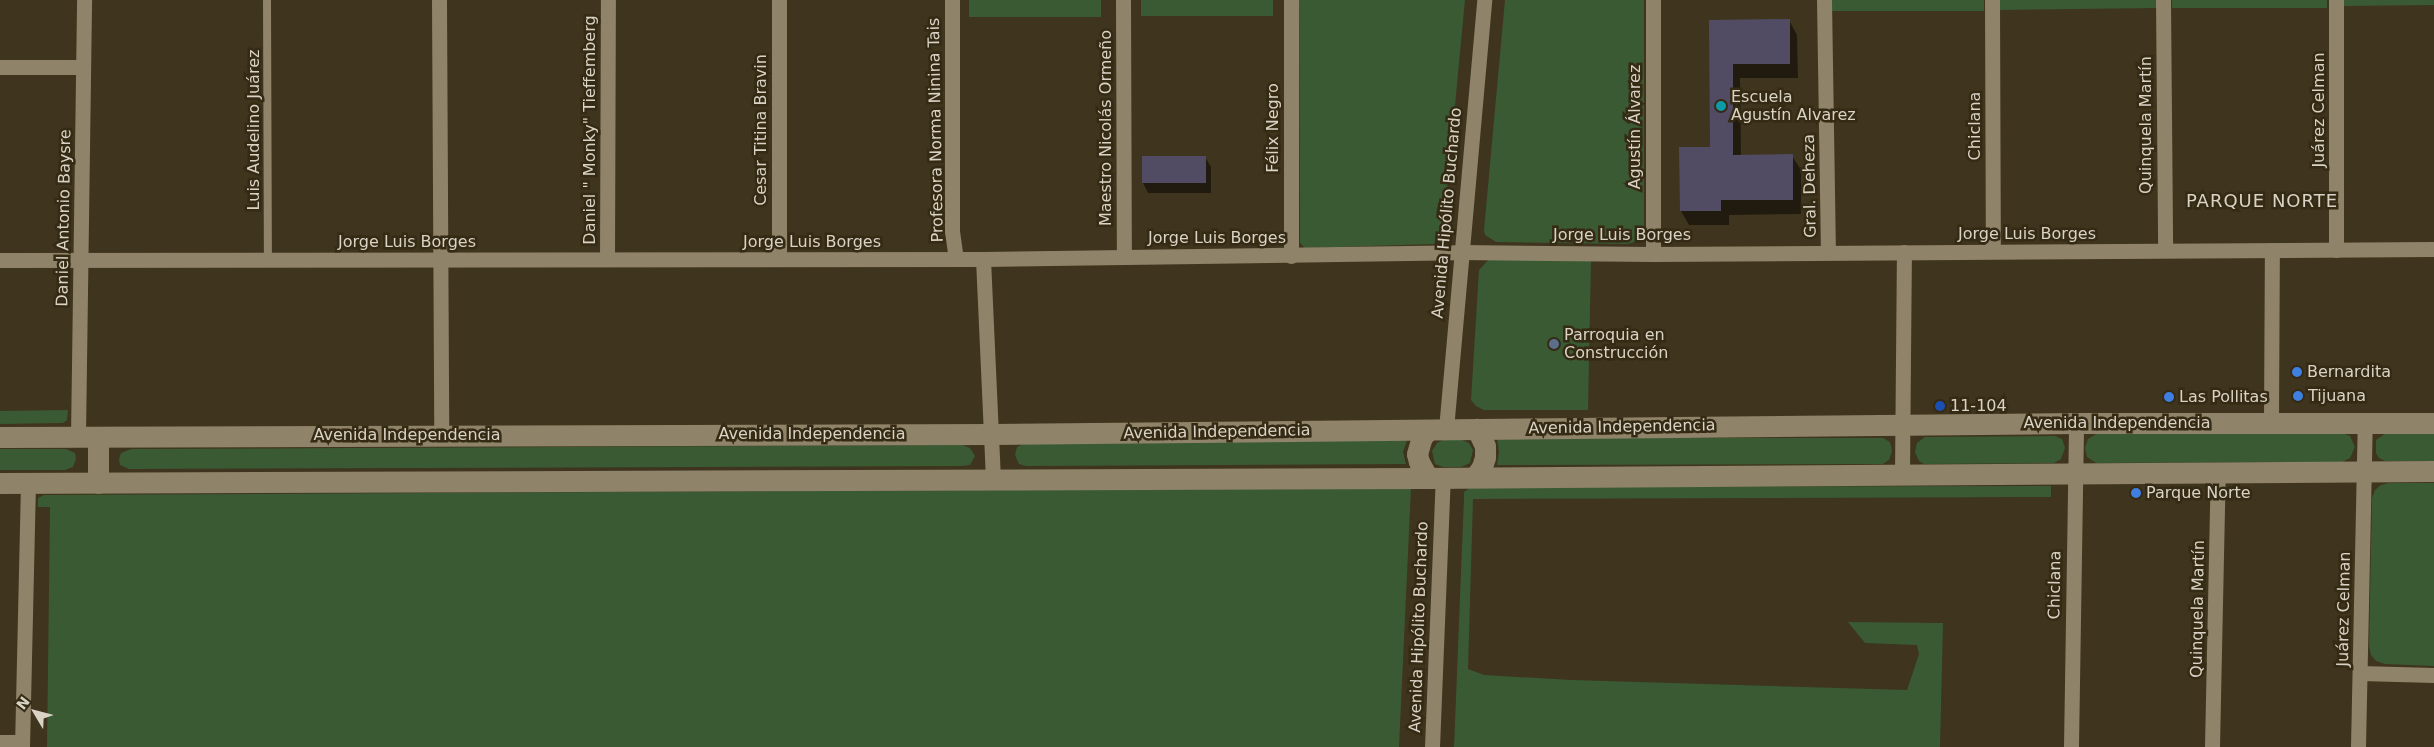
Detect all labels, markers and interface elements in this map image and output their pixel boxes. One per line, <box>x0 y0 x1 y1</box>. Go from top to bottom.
street label: Daniel " Monky" Tieffemberg <box>580 15 600 245</box>
street label: Profesora Norma Ninina Tais <box>924 17 948 243</box>
street label: Maestro Nicolás Ormeño <box>1096 30 1116 226</box>
street label: Luis Audelino Juárez <box>244 50 264 210</box>
street label: Juárez Celman <box>2309 52 2329 168</box>
street label: Cesar Titina Bravin <box>751 54 771 206</box>
street label: Quinquela Martín <box>2136 56 2156 194</box>
street label: Agustín Álvarez <box>1625 65 1645 189</box>
street label: Félix Negro <box>1263 83 1283 173</box>
place label: Escuela Agustín Alvarez <box>1731 87 1856 125</box>
street label: Chiclana <box>1965 92 1985 160</box>
marker: Escuela Agustín Alvarez <box>1715 100 1727 112</box>
street label: Avenida Hipólito Buchardo <box>1428 107 1466 319</box>
street label: Daniel Antonio Baysre <box>53 129 75 307</box>
street label: Gral. Deheza <box>1799 134 1821 238</box>
district label: PARQUE NORTE <box>2184 190 2340 212</box>
street label: Jorge Luis Borges <box>1958 224 2096 244</box>
street label: Jorge Luis Borges <box>1553 225 1691 245</box>
street label: Jorge Luis Borges <box>1148 228 1286 248</box>
street label: Jorge Luis Borges <box>338 232 476 252</box>
street label: Jorge Luis Borges <box>743 232 881 252</box>
place label: Parroquia en Construcción <box>1564 325 1668 363</box>
marker: Parroquia en Construcción <box>1548 338 1560 350</box>
place label: Bernardita <box>2307 362 2391 382</box>
marker: Bernardita <box>2291 366 2303 378</box>
place label: Tijuana <box>2308 386 2366 406</box>
place label: Las Pollitas <box>2179 387 2268 407</box>
marker: Tijuana <box>2292 390 2304 402</box>
marker: Las Pollitas <box>2163 391 2175 403</box>
place label: 11-104 <box>1950 396 2007 416</box>
marker: 11-104 <box>1934 400 1946 412</box>
street label: Avenida Independencia <box>2023 413 2211 433</box>
street label: Avenida Independencia <box>1528 416 1716 438</box>
street label: Avenida Independencia <box>1123 421 1311 443</box>
street label: Avenida Independencia <box>718 424 906 444</box>
street label: Avenida Independencia <box>313 425 501 445</box>
place label: Parque Norte <box>2146 483 2251 503</box>
marker: Parque Norte <box>2130 487 2142 499</box>
street label: Avenida Hipólito Buchardo <box>1406 521 1432 733</box>
street label: Quinquela Martín <box>2187 540 2209 678</box>
street label: Chiclana <box>2045 550 2065 620</box>
street label: Juárez Celman <box>2333 551 2355 667</box>
north arrow <box>10 687 60 737</box>
text: N <box>13 693 33 712</box>

